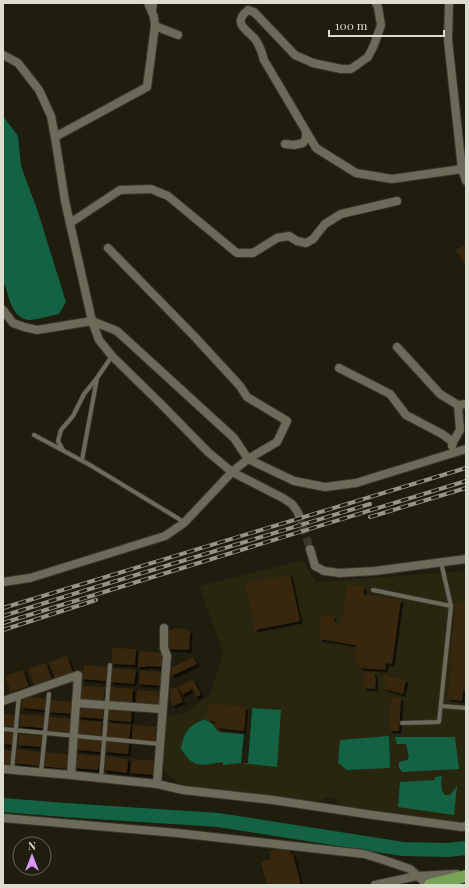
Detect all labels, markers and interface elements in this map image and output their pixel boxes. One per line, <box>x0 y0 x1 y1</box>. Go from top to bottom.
scale bar <box>329 12 444 38</box>
text: 100 m <box>335 17 368 33</box>
north arrow <box>12 836 52 876</box>
text: N <box>28 838 36 853</box>

